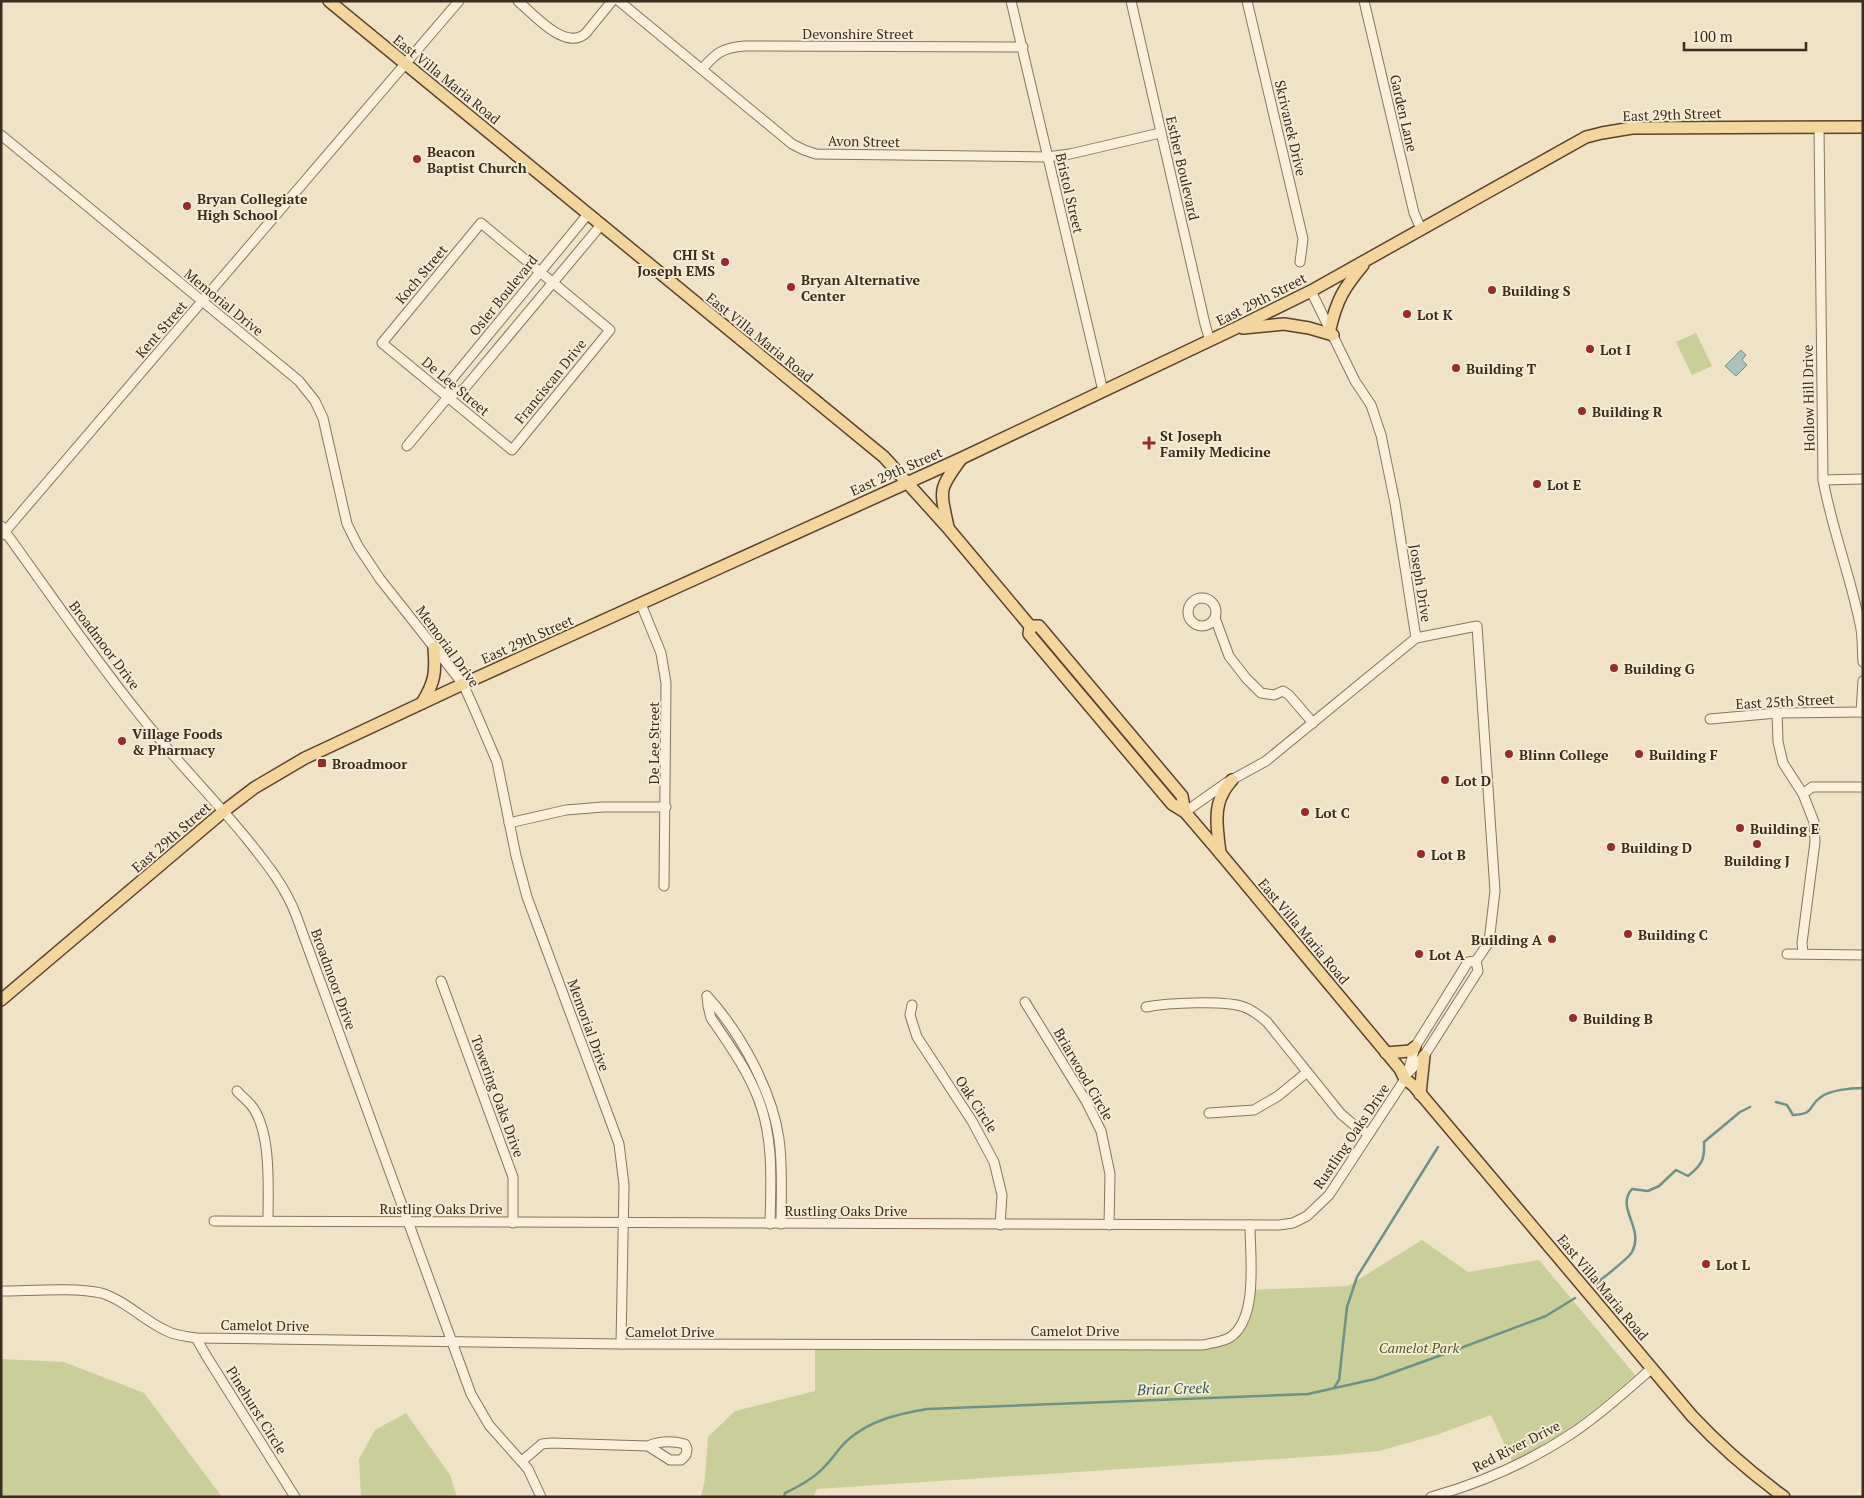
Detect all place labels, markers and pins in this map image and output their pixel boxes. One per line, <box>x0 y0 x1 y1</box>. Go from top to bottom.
place label: Beacon Baptist Church <box>427 142 527 177</box>
marker: Beacon Baptist Church <box>411 153 423 165</box>
place label: Bryan Collegiate High School <box>197 189 308 224</box>
marker: Bryan Collegiate High School <box>181 200 193 212</box>
place label: CHI St Joseph EMS <box>637 245 715 280</box>
marker: CHI St Joseph EMS <box>719 256 731 268</box>
place label: Bryan Alternative Center <box>801 270 920 305</box>
marker: Bryan Alternative Center <box>785 281 797 293</box>
place label: Building S <box>1502 281 1571 300</box>
marker: Building S <box>1486 284 1498 296</box>
place label: Lot K <box>1417 305 1453 324</box>
marker: Lot K <box>1401 308 1413 320</box>
place label: Lot I <box>1600 340 1631 359</box>
marker: Lot I <box>1584 343 1596 355</box>
place label: Building T <box>1466 359 1537 378</box>
marker: Building T <box>1450 362 1462 374</box>
place label: Building R <box>1592 402 1663 421</box>
marker: Building R <box>1576 405 1588 417</box>
place label: St Joseph Family Medicine <box>1160 426 1271 461</box>
marker: St Joseph Family Medicine <box>1142 436 1156 450</box>
place label: Lot E <box>1547 475 1581 494</box>
marker: Lot E <box>1531 478 1543 490</box>
place label: Building G <box>1624 659 1695 678</box>
marker: Building G <box>1608 662 1620 674</box>
place label: Village Foods & Pharmacy <box>132 724 223 759</box>
marker: Village Foods & Pharmacy <box>116 735 128 747</box>
place label: Blinn College <box>1519 745 1609 764</box>
place label: Building F <box>1649 745 1718 764</box>
marker: Blinn College <box>1503 748 1515 760</box>
marker: Building F <box>1633 748 1645 760</box>
place label: Broadmoor <box>332 754 407 773</box>
marker: Broadmoor <box>316 757 328 769</box>
place label: Lot D <box>1455 771 1491 790</box>
marker: Lot D <box>1439 774 1451 786</box>
place label: Lot C <box>1315 803 1350 822</box>
marker: Lot C <box>1299 806 1311 818</box>
place label: Building E <box>1750 819 1819 838</box>
marker: Building E <box>1734 822 1746 834</box>
place label: Building D <box>1621 838 1692 857</box>
marker: Building J <box>1751 838 1763 850</box>
marker: Building D <box>1605 841 1617 853</box>
place label: Lot B <box>1431 845 1466 864</box>
marker: Lot B <box>1415 848 1427 860</box>
place label: Building J <box>1724 851 1790 870</box>
place label: Building C <box>1638 925 1708 944</box>
marker: Building C <box>1622 928 1634 940</box>
place label: Building A <box>1471 930 1543 949</box>
marker: Building A <box>1546 933 1558 945</box>
place label: Lot A <box>1429 945 1466 964</box>
marker: Lot A <box>1413 948 1425 960</box>
place label: Building B <box>1583 1009 1653 1028</box>
marker: Building B <box>1567 1012 1579 1024</box>
place label: Lot L <box>1716 1255 1750 1274</box>
marker: Lot L <box>1700 1258 1712 1270</box>

